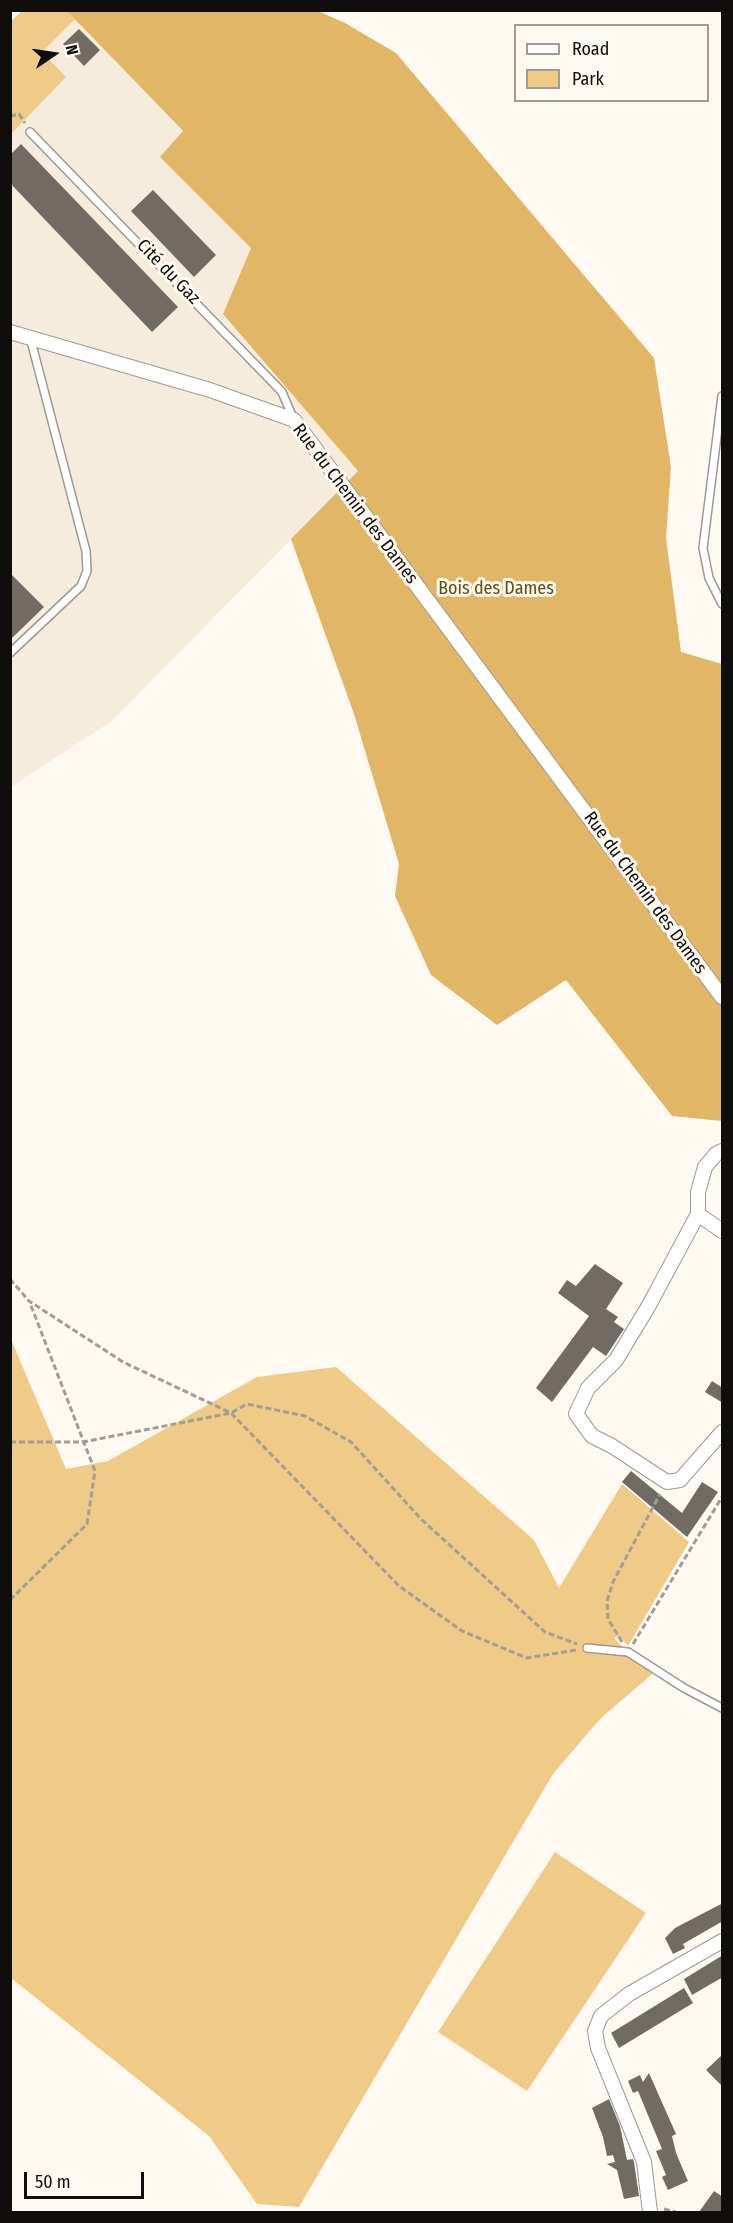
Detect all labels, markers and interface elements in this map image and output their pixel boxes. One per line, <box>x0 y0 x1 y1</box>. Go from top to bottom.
north arrow <box>24 24 84 84</box>
legend <box>514 24 709 102</box>
text: Road <box>572 38 609 60</box>
text: N <box>62 43 82 57</box>
text: Park <box>572 68 604 90</box>
street label: Cité du Gaz <box>132 235 204 309</box>
street label: Rue du Chemin des Dames <box>288 420 422 588</box>
park label: Bois des Dames <box>438 578 554 600</box>
street label: Rue du Chemin des Dames <box>579 808 711 978</box>
scale bar <box>27 2160 147 2198</box>
text: 50 m <box>35 2171 71 2193</box>

